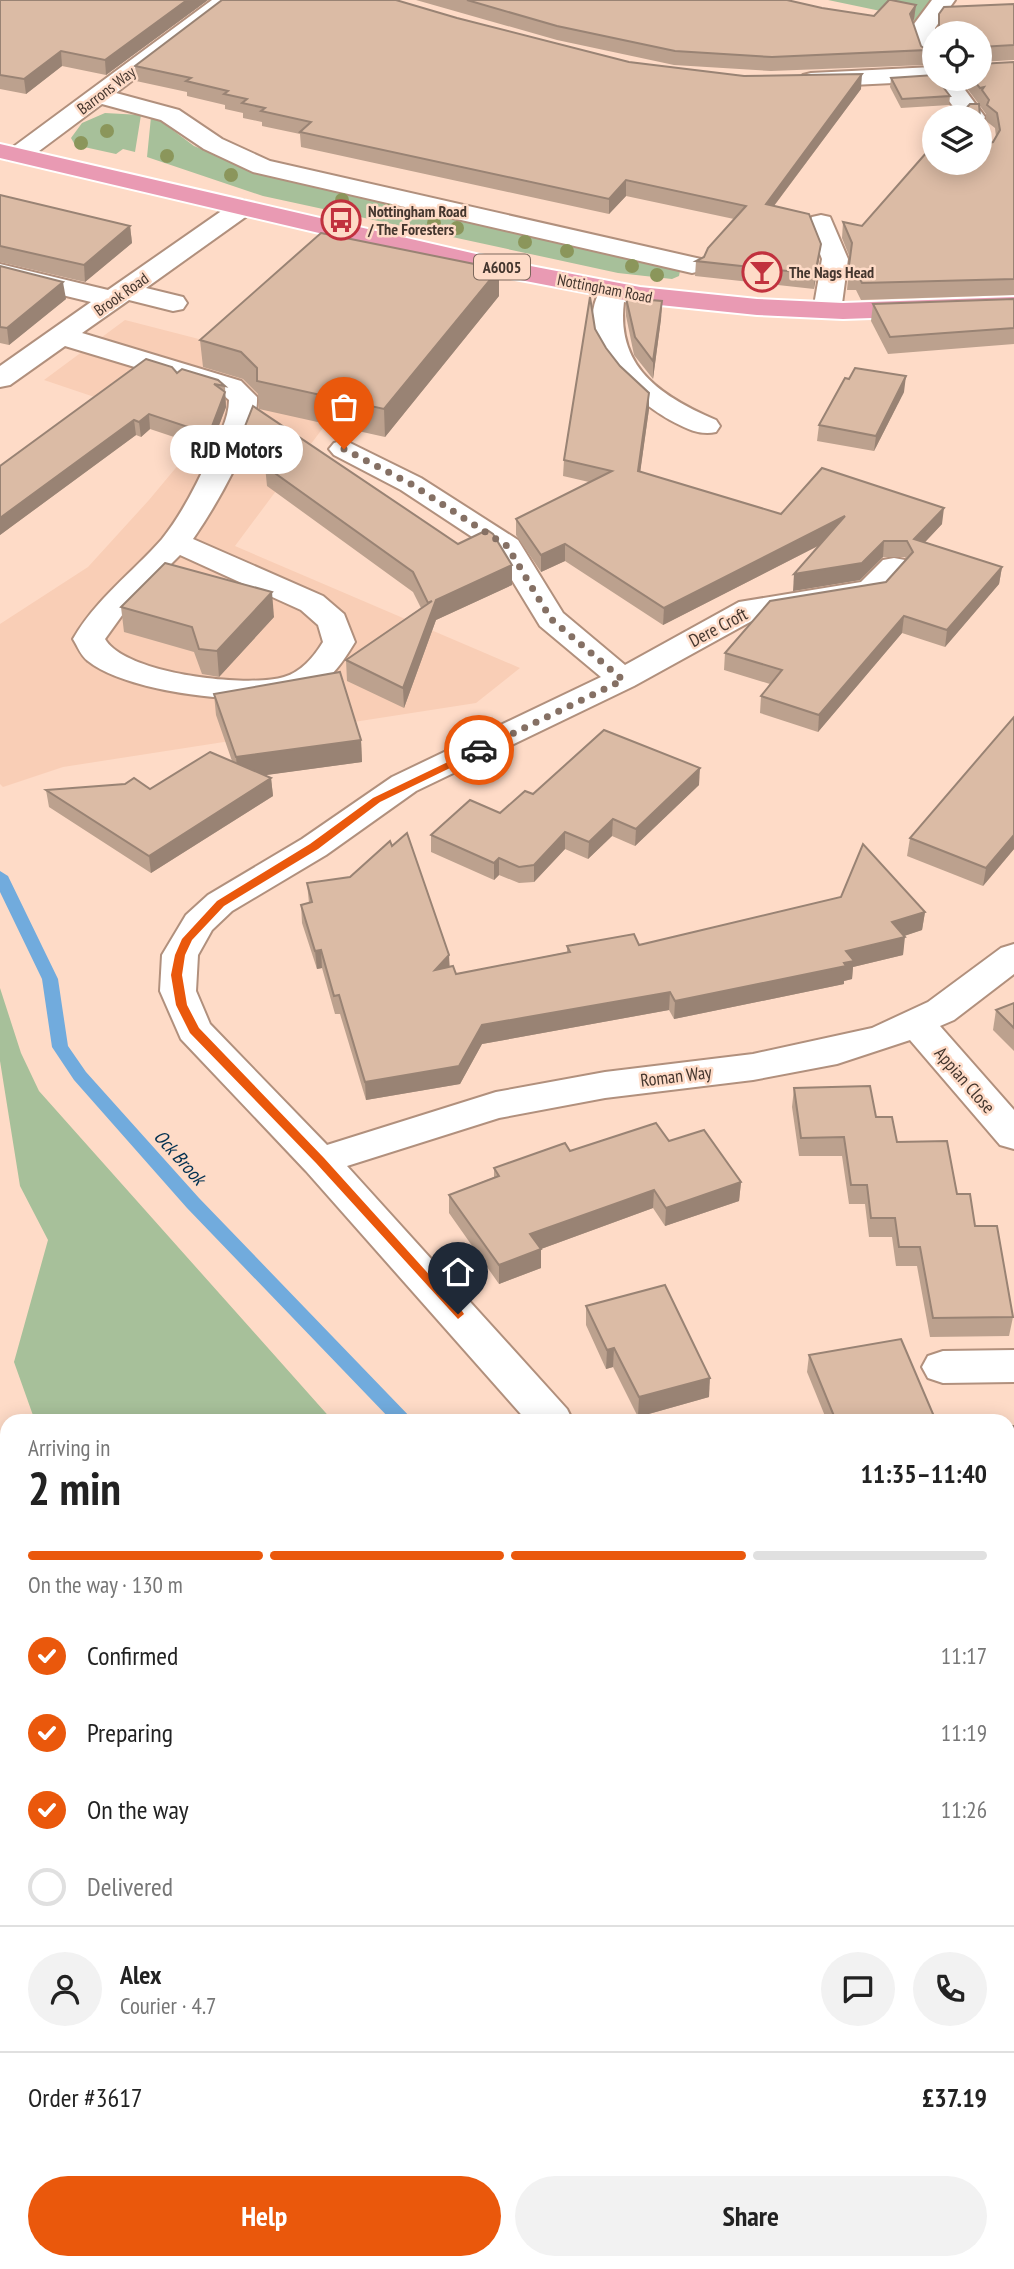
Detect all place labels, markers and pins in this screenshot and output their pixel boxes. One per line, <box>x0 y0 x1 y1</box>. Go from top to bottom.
bus stop icon: Nottingham Road / The Foresters <box>320 199 362 241</box>
place label: Nottingham Road / The Foresters <box>367 201 467 239</box>
bar icon: The Nags Head <box>741 251 783 293</box>
place label: The Nags Head <box>789 262 874 282</box>
pin <box>314 377 374 449</box>
callout: RJD Motors <box>169 424 302 474</box>
pin <box>428 1242 488 1314</box>

